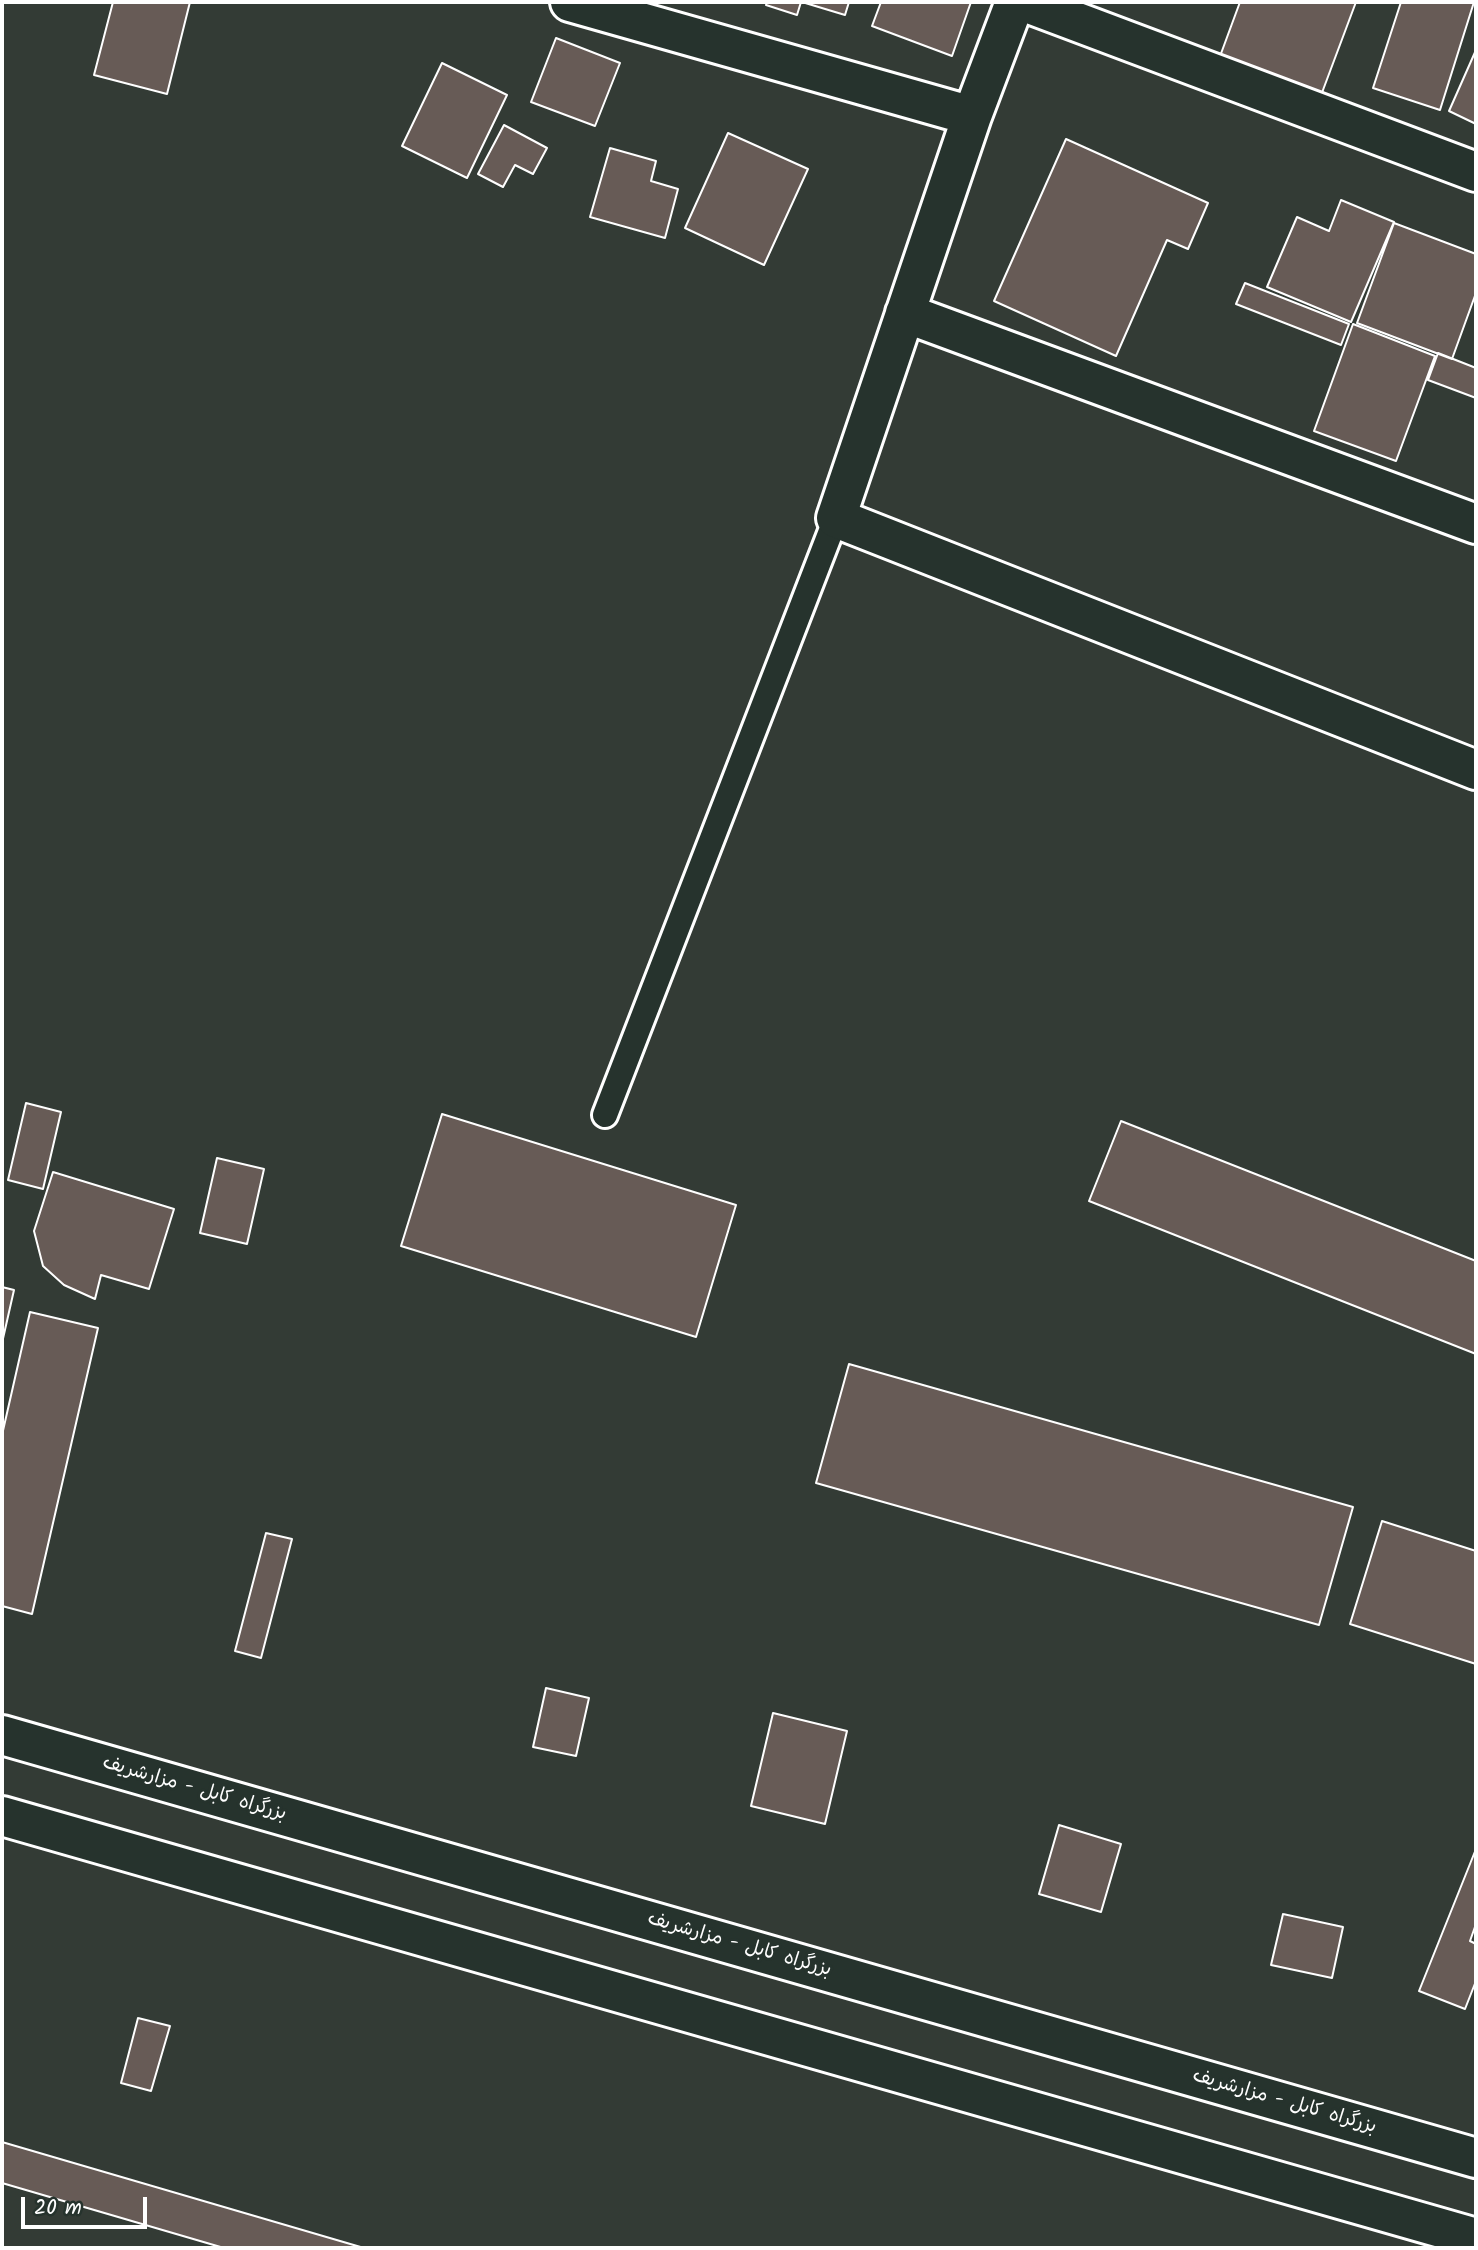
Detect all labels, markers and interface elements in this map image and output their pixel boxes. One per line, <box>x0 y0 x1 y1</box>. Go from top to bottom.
street label: بزرگراه کابل - مزارشریف <box>99 1753 289 1827</box>
street label: بزرگراه کابل - مزارشریف <box>644 1909 834 1983</box>
street label: بزرگراه کابل - مزارشریف <box>1189 2066 1379 2140</box>
scale bar <box>24 2184 150 2228</box>
text: 20 m <box>34 2192 82 2225</box>

